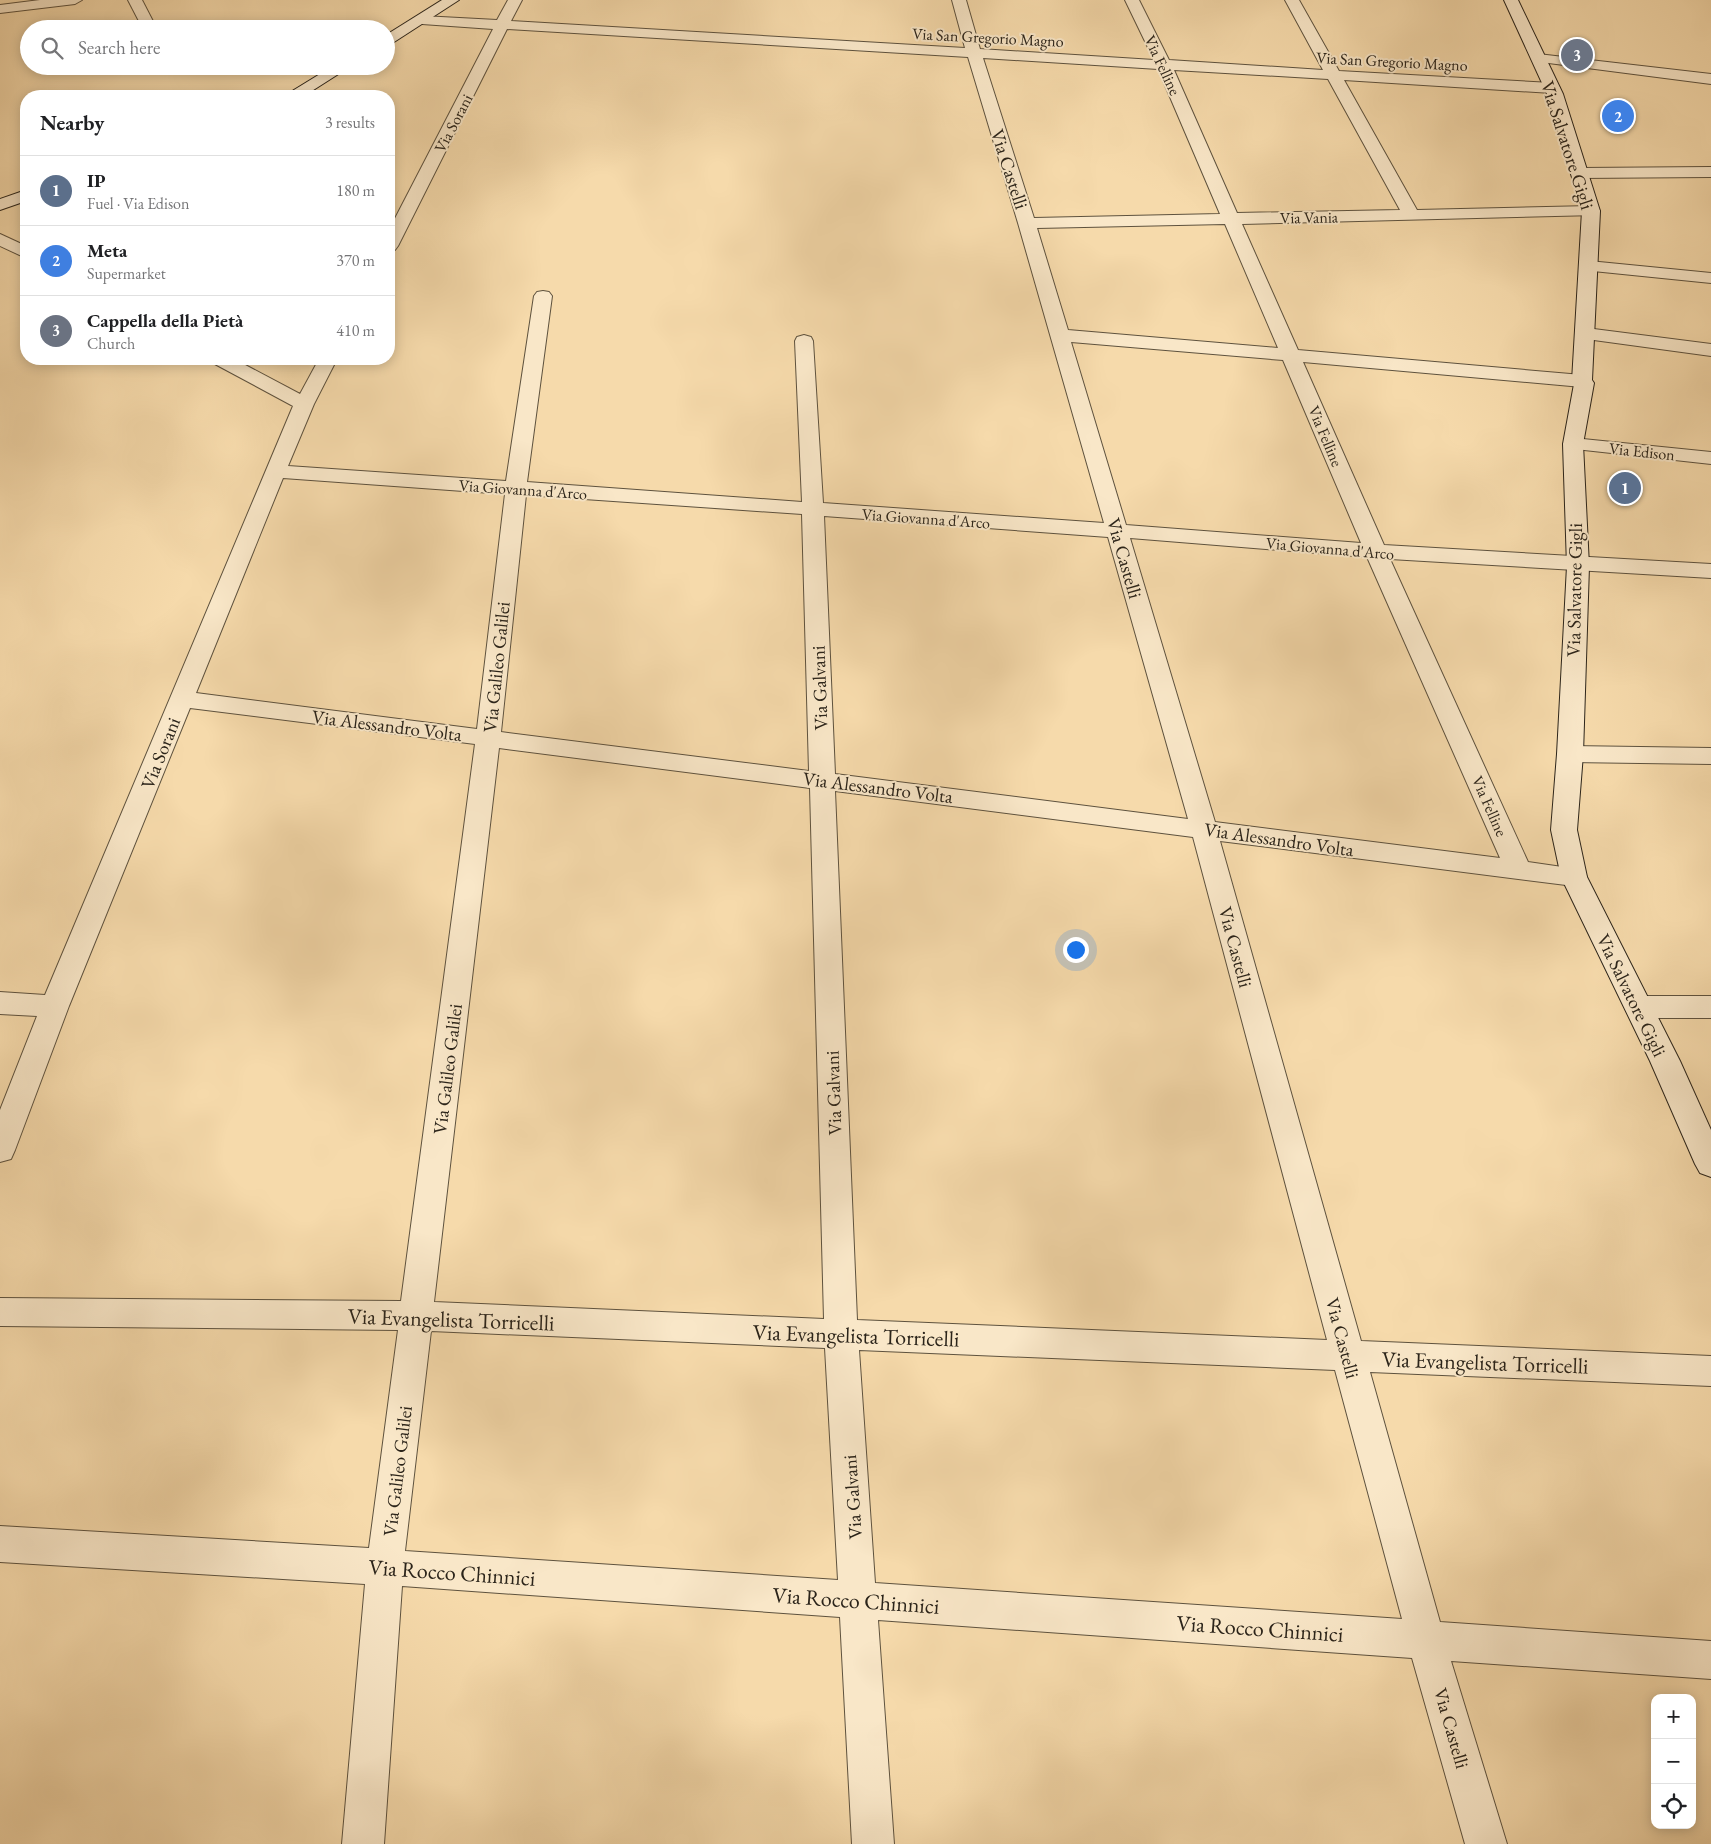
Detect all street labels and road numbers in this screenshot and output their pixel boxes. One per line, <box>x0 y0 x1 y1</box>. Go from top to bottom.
street label: Via San Gregorio Magno <box>912 23 1064 52</box>
street label: Via Felline <box>1139 32 1186 99</box>
street label: Via San Gregorio Magno <box>1316 47 1468 76</box>
street label: Via Salvatore Gigli <box>1535 78 1600 213</box>
street label: Via Sorani <box>429 90 478 156</box>
street label: Via Castelli <box>985 126 1034 213</box>
street label: Via Vania <box>1280 206 1339 229</box>
street label: Via Felline <box>1303 403 1348 470</box>
street label: Via Edison <box>1608 438 1676 465</box>
street label: Via Giovanna d'Arco <box>458 475 588 504</box>
street label: Via Giovanna d'Arco <box>861 504 991 533</box>
street label: Via Castelli <box>1101 515 1148 602</box>
street label: Via Salvatore Gigli <box>1561 522 1588 657</box>
street label: Via Giovanna d'Arco <box>1265 532 1395 565</box>
street label: Via Galileo Galilei <box>477 600 516 734</box>
street label: Via Galvani <box>806 645 833 731</box>
street label: Via Alessandro Volta <box>311 704 464 747</box>
street label: Via Sorani <box>135 713 186 793</box>
street label: Via Alessandro Volta <box>802 766 955 809</box>
street label: Via Felline <box>1467 773 1512 840</box>
street label: Via Alessandro Volta <box>1203 817 1356 862</box>
street label: Via Castelli <box>1213 904 1258 991</box>
street label: Via Salvatore Gigli <box>1591 930 1672 1061</box>
street label: Via Galileo Galilei <box>427 1002 468 1136</box>
street label: Via Galvani <box>820 1050 847 1136</box>
street label: Via Castelli <box>1320 1295 1365 1382</box>
street label: Via Evangelista Torricelli <box>347 1301 555 1338</box>
street label: Via Evangelista Torricelli <box>752 1317 960 1354</box>
street label: Via Evangelista Torricelli <box>1381 1344 1589 1381</box>
street label: Via Galileo Galilei <box>377 1404 418 1538</box>
street label: Via Galvani <box>837 1453 868 1540</box>
street label: Via Rocco Chinnici <box>368 1552 536 1593</box>
street label: Via Rocco Chinnici <box>772 1580 940 1621</box>
street label: Via Rocco Chinnici <box>1176 1608 1344 1649</box>
street label: Via Castelli <box>1428 1685 1475 1772</box>

